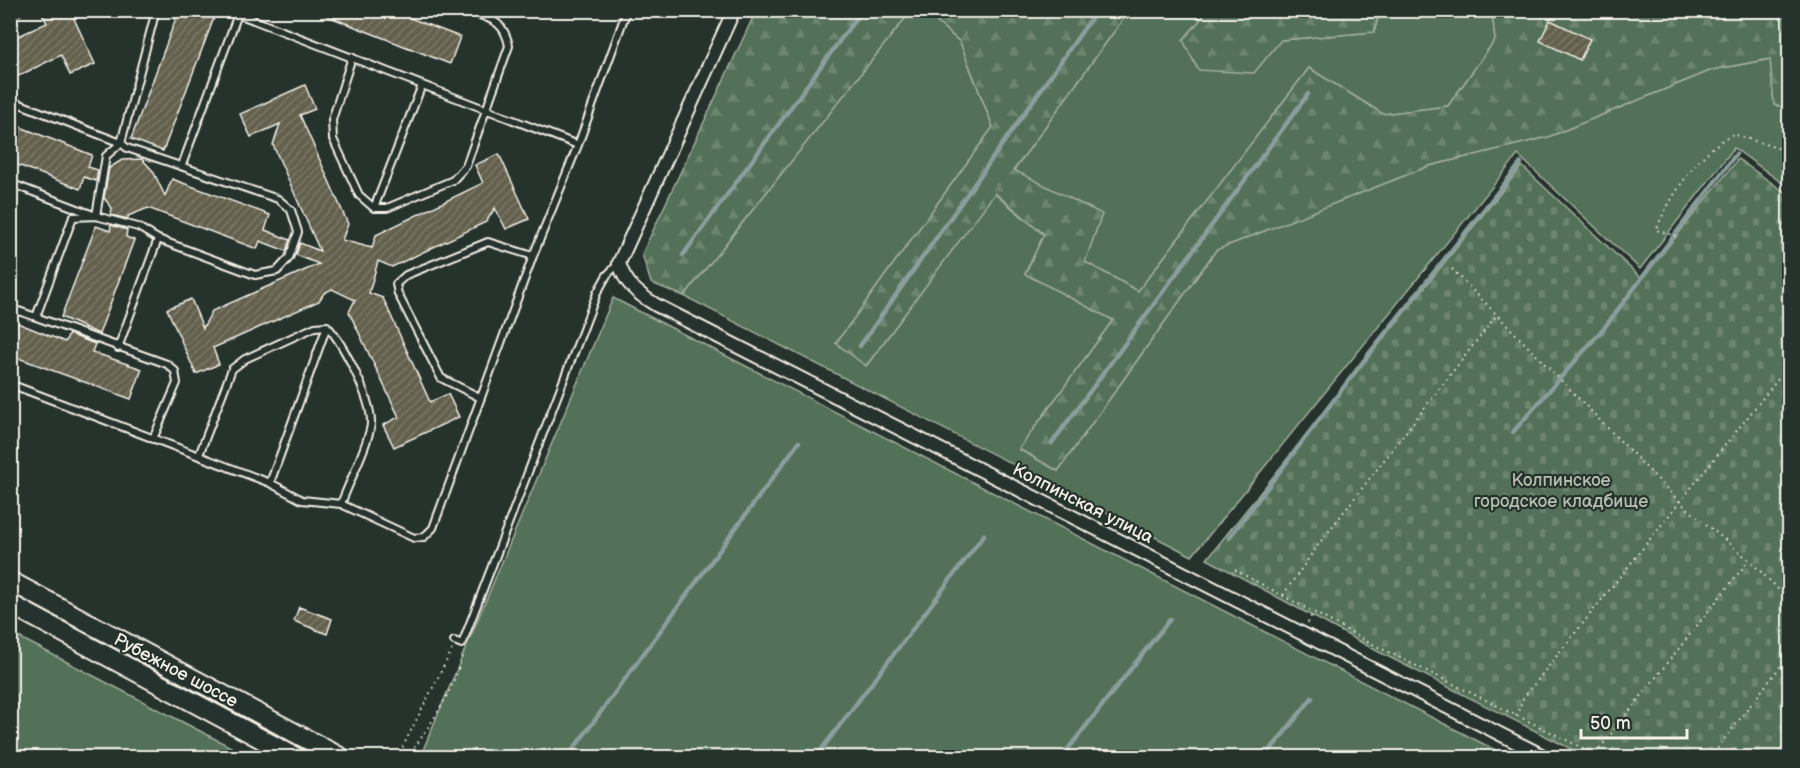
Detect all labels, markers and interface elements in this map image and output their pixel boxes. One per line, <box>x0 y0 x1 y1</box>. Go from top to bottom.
street label: Колпинская улица <box>1009 459 1157 548</box>
park label: Колпинское городское кладбище <box>1474 470 1648 512</box>
street label: Рубежное шоссе <box>110 629 241 712</box>
scale bar <box>1581 702 1688 740</box>
text: 50 m <box>1590 713 1631 734</box>

